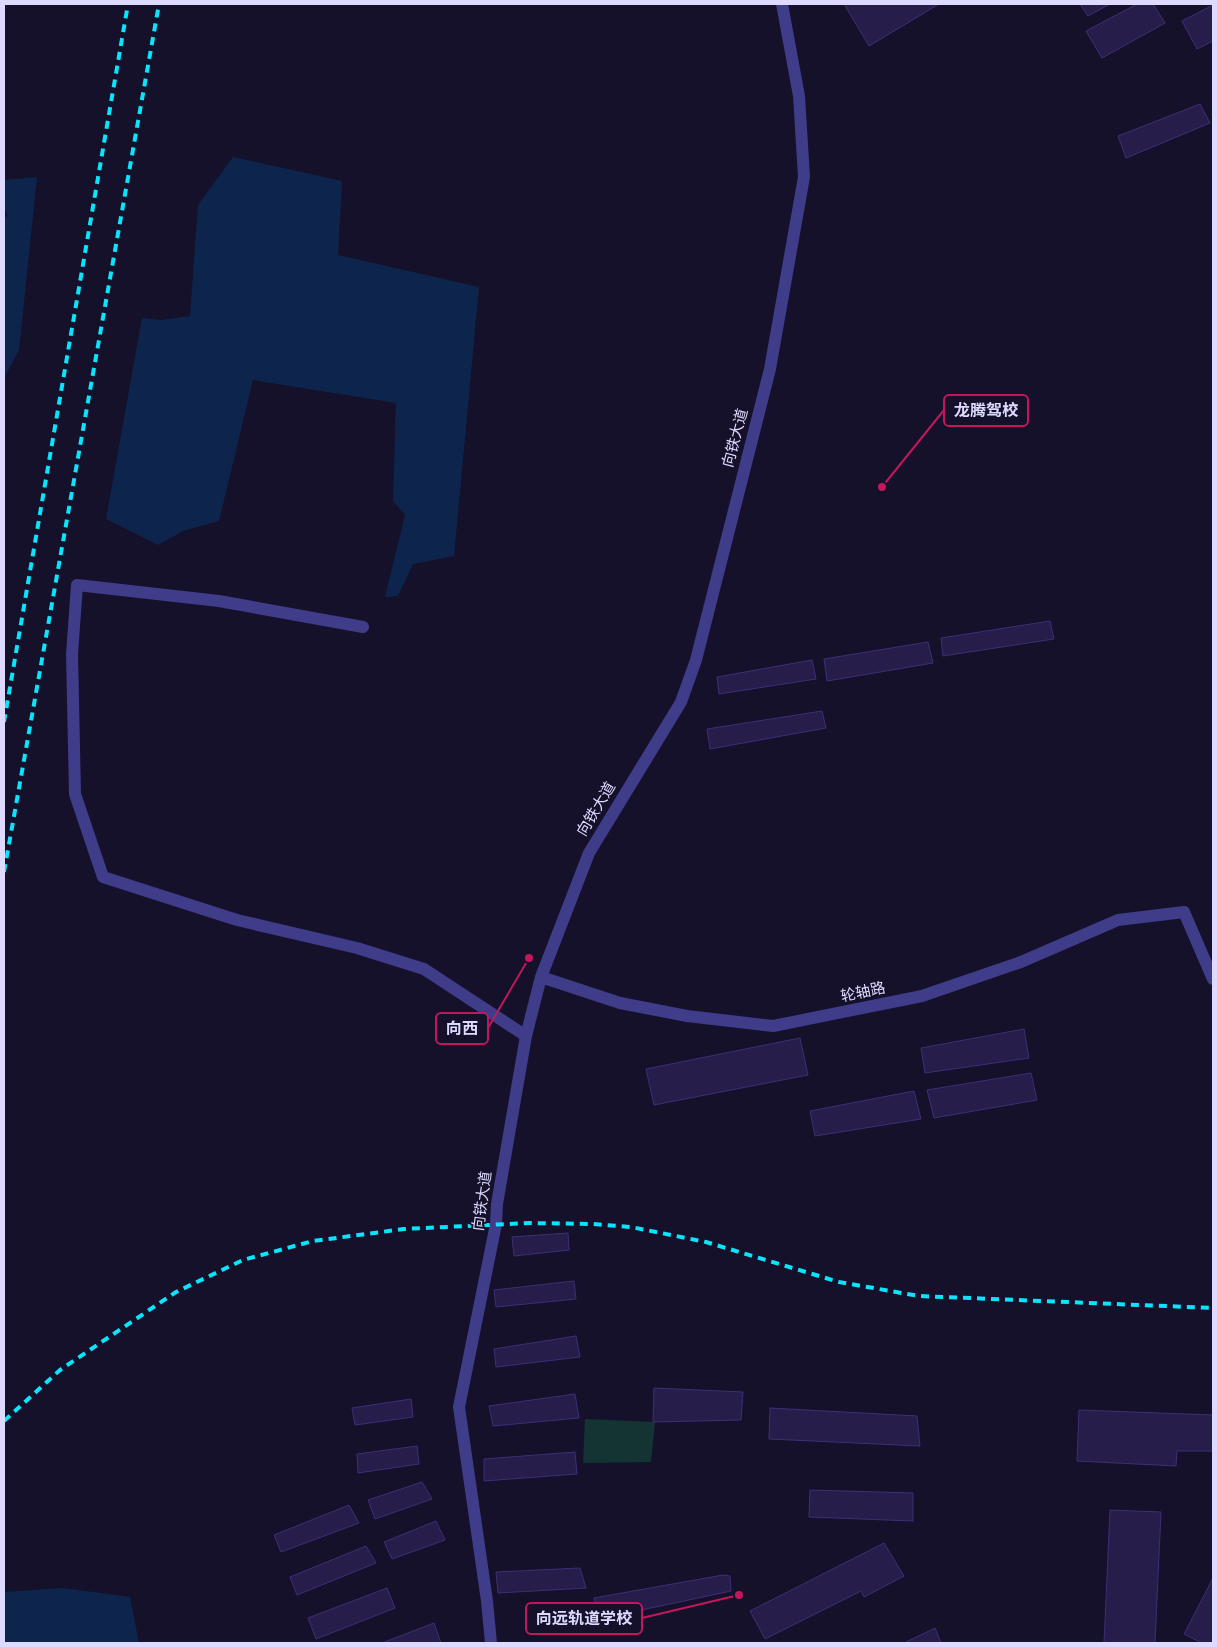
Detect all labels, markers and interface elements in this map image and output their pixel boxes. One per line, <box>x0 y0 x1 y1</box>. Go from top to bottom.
callout: 龙腾驾校 <box>944 395 1028 426</box>
text: 龙腾驾校 <box>954 400 1019 421</box>
street label: 向铁大道 <box>718 406 751 469</box>
street label: 向铁大道 <box>572 778 619 839</box>
street label: 轮轴路 <box>839 978 887 1005</box>
callout: 向西 <box>436 1013 488 1044</box>
text: 向西 <box>446 1018 478 1039</box>
street label: 向铁大道 <box>468 1170 495 1232</box>
callout: 向远轨道学校 <box>526 1603 642 1634</box>
text: 向远轨道学校 <box>536 1608 633 1629</box>

